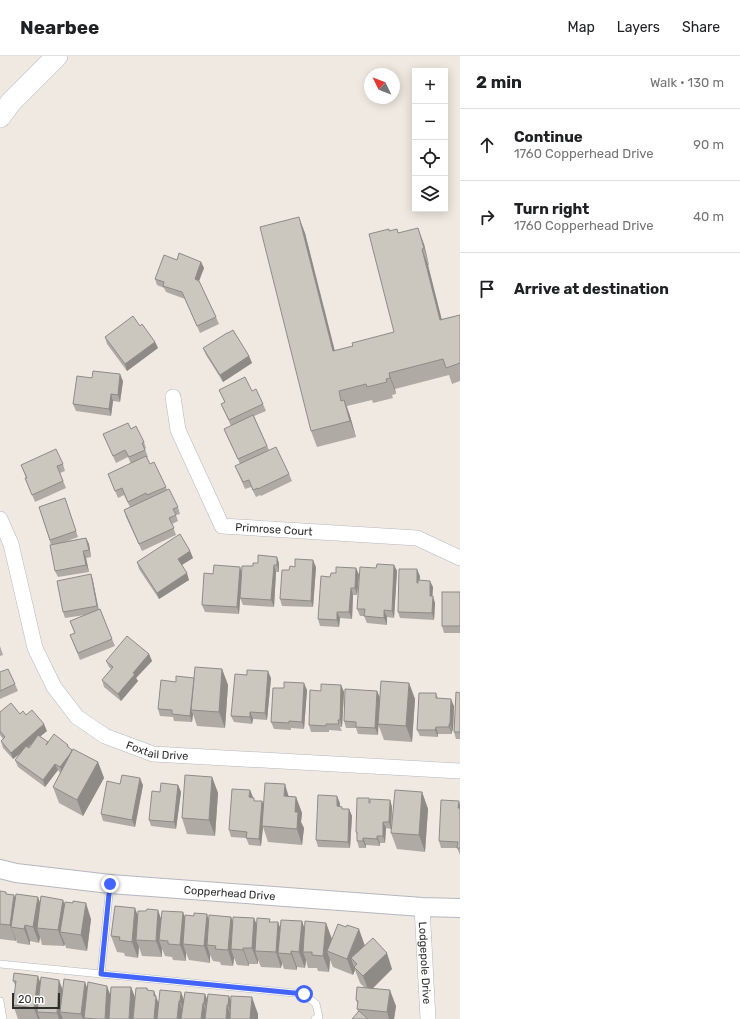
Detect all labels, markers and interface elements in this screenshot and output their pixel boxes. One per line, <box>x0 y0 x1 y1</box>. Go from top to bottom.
text: Nearbee <box>20 16 99 39</box>
text: Map <box>568 19 595 36</box>
text: Layers <box>617 19 660 36</box>
text: Share <box>682 19 720 36</box>
north arrow <box>364 68 400 104</box>
map controls <box>412 68 448 212</box>
button: + <box>412 68 448 104</box>
text: 2 min <box>476 72 522 92</box>
text: Walk · 130 m <box>650 75 724 90</box>
button: − <box>412 104 448 140</box>
text: Continue <box>514 128 583 146</box>
icon: ahead <box>476 134 498 156</box>
text: 90 m <box>693 137 724 152</box>
button: locate <box>412 140 448 176</box>
text: 1760 Copperhead Drive <box>514 146 654 161</box>
button: layers <box>412 176 448 212</box>
text: Turn right <box>514 200 589 218</box>
icon: right <box>476 206 498 228</box>
text: 40 m <box>693 209 724 224</box>
text: 1760 Copperhead Drive <box>514 218 654 233</box>
icon: arrive <box>476 278 498 300</box>
text: Arrive at destination <box>514 280 669 298</box>
street label: Primrose Court <box>235 521 314 539</box>
street label: Foxtail Drive <box>124 739 189 763</box>
route end <box>101 875 119 893</box>
street label: Copperhead Drive <box>183 883 276 903</box>
street label: Lodgepole Drive <box>416 921 433 1005</box>
route start <box>295 985 313 1003</box>
scale bar <box>12 991 60 1010</box>
text: 20 m <box>18 993 44 1006</box>

